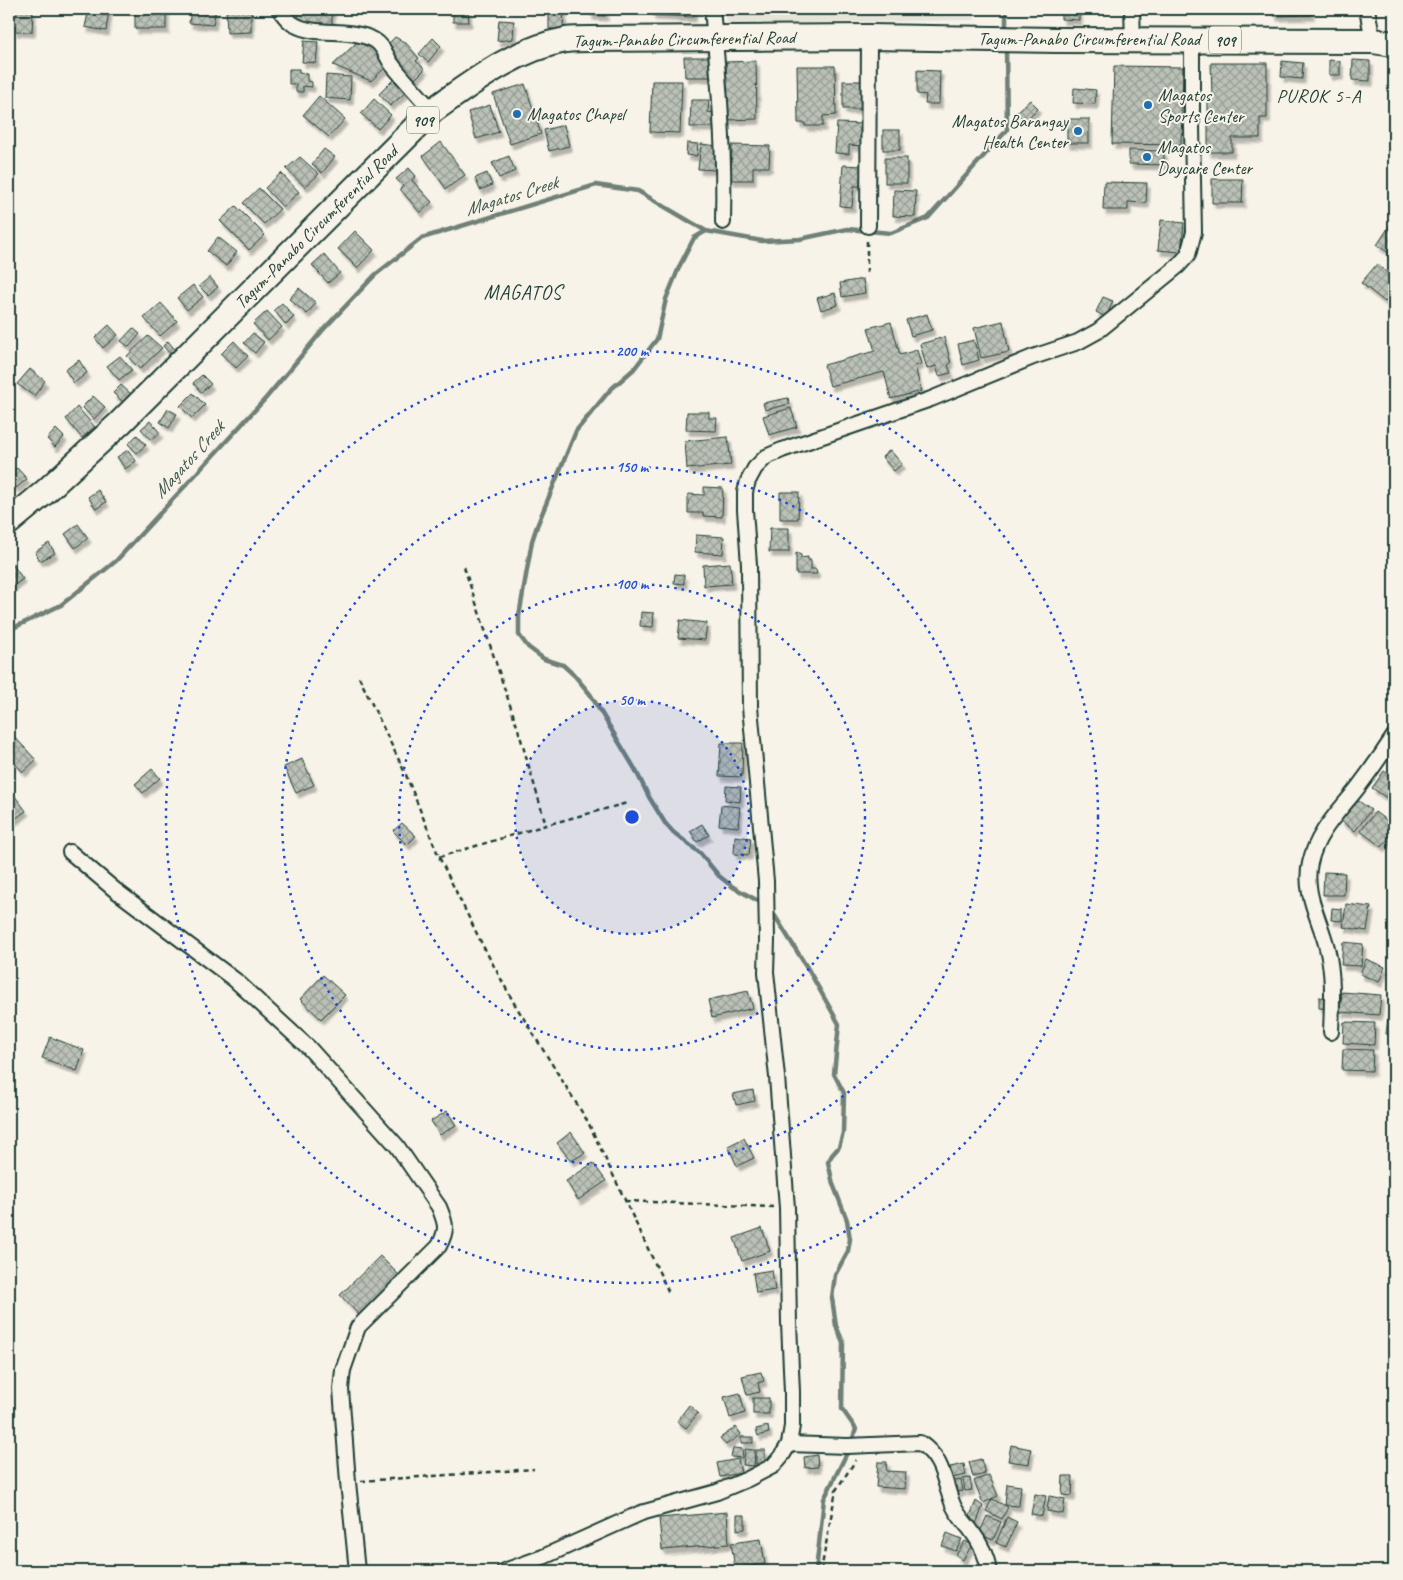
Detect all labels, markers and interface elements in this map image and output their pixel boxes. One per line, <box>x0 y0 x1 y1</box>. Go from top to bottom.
street label: Tagum-Panabo Circumferential Road <box>573 26 798 52</box>
road number: 909 <box>1209 26 1241 54</box>
street label: Tagum-Panabo Circumferential Road <box>978 28 1203 50</box>
place label: Magatos Sports Center <box>1158 84 1246 127</box>
district label: PUROK 5-A <box>1277 84 1362 108</box>
marker: Magatos Sports Center <box>1142 99 1154 111</box>
place label: Magatos Chapel <box>527 103 628 125</box>
road number: 909 <box>407 106 439 134</box>
marker: Magatos Chapel <box>511 108 523 120</box>
place label: Magatos Barangay Health Center <box>952 110 1070 153</box>
marker: Magatos Barangay Health Center <box>1072 125 1084 137</box>
place label: Magatos Daycare Center <box>1157 136 1254 179</box>
street label: Tagum-Panabo Circumferential Road <box>230 139 404 313</box>
marker: Magatos Daycare Center <box>1141 151 1153 163</box>
water label: Magatos Creek <box>462 170 563 221</box>
district label: MAGATOS <box>484 280 566 305</box>
text: 200 m <box>616 342 650 361</box>
water label: Magatos Creek <box>148 414 232 503</box>
text: 150 m <box>616 458 650 477</box>
text: 100 m <box>616 575 650 594</box>
text: 50 m <box>619 691 646 710</box>
centre of rings <box>623 808 641 826</box>

